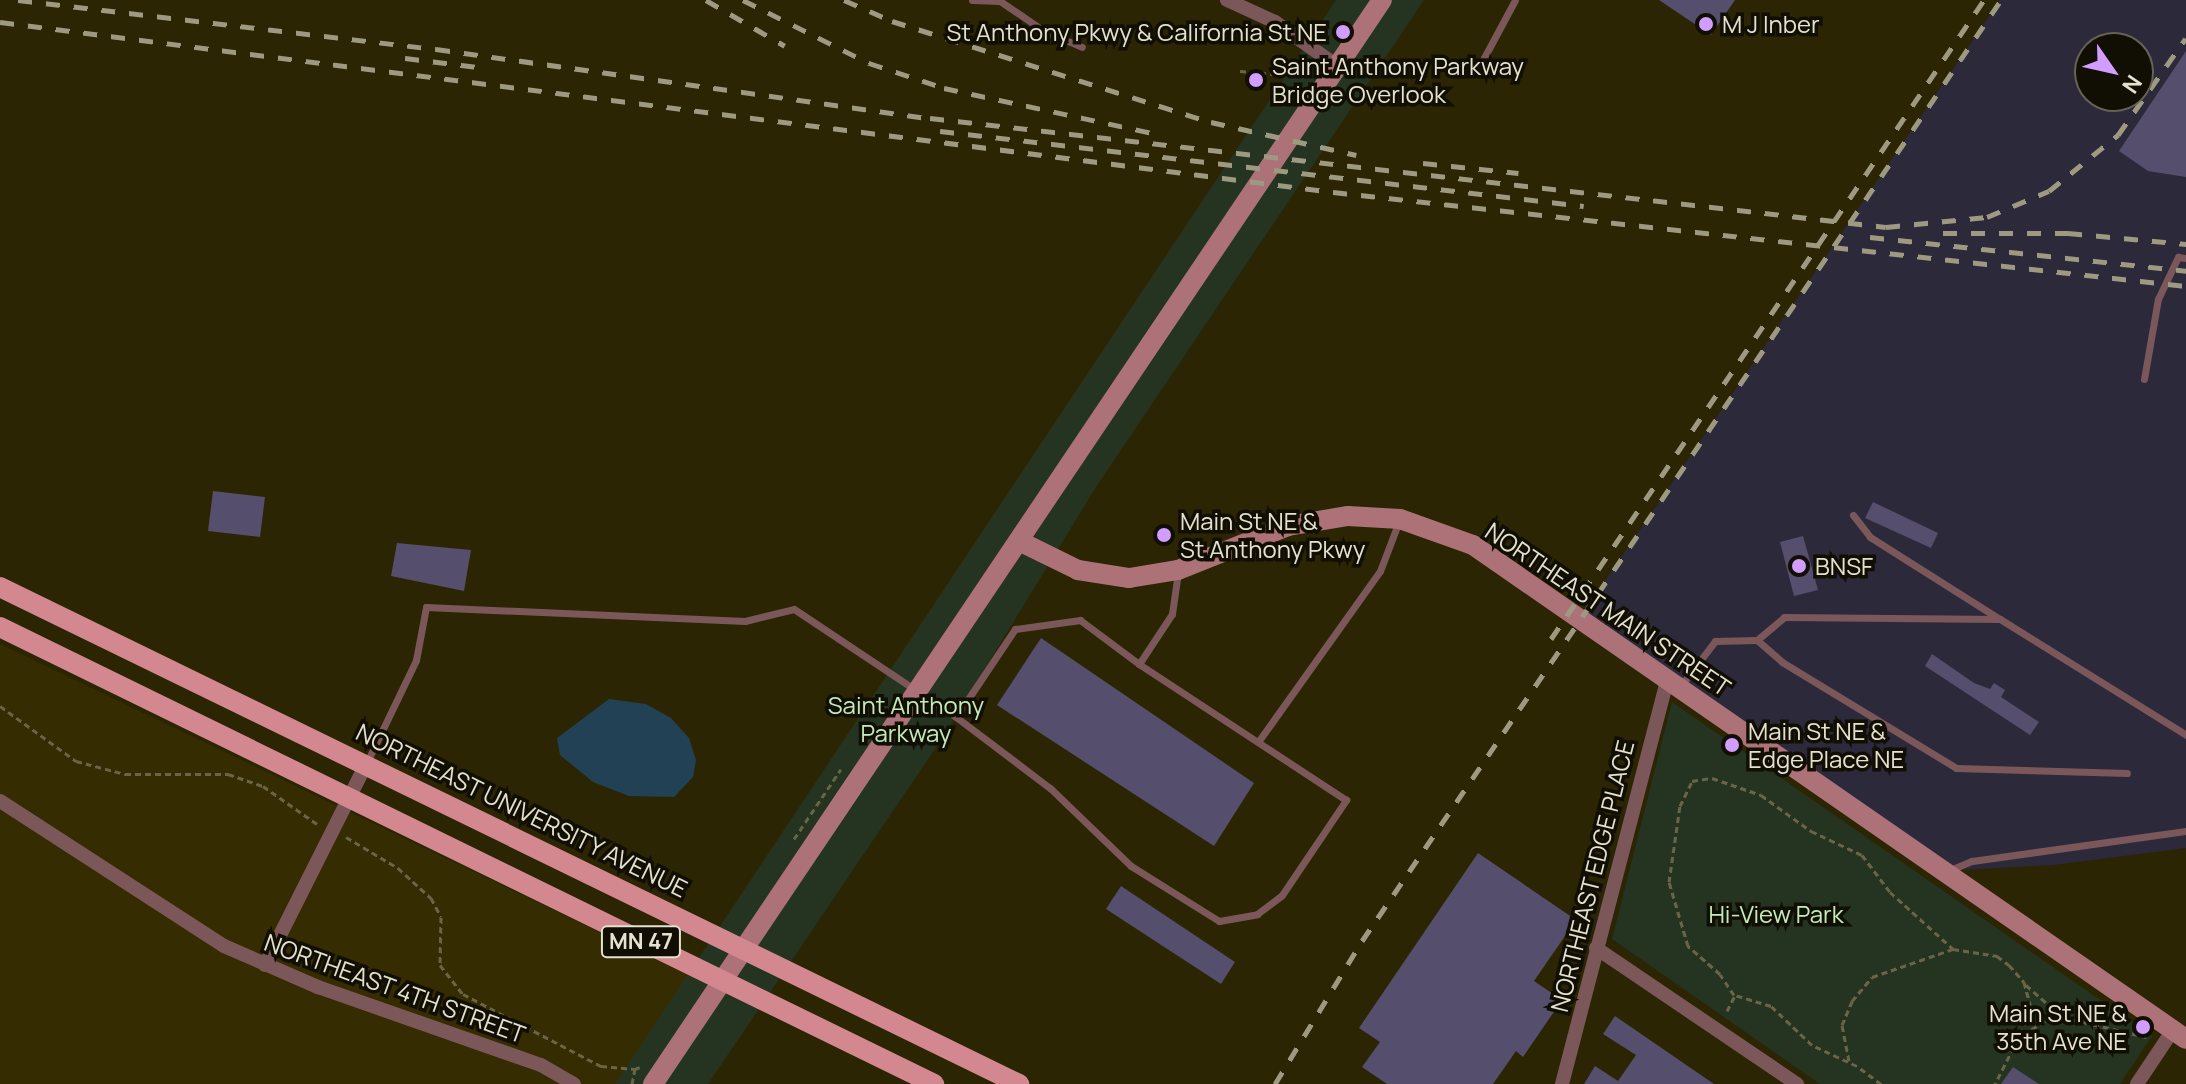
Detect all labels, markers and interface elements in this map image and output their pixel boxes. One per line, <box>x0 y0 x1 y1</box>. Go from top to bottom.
place label: M J Inber <box>1722 10 1820 38</box>
marker: M J Inber <box>1697 15 1715 33</box>
place label: St Anthony Pkwy & California St NE <box>947 18 1327 46</box>
marker: St Anthony Pkwy & California St NE <box>1334 23 1352 41</box>
north arrow <box>2074 32 2154 112</box>
place label: Saint Anthony Parkway Bridge Overlook <box>1272 52 1524 108</box>
text: N <box>2115 69 2149 99</box>
marker: Saint Anthony Parkway Bridge Overlook <box>1247 71 1265 89</box>
place label: Main St NE & St Anthony Pkwy <box>1180 507 1365 563</box>
street label: NORTHEAST MAIN STREET <box>1480 516 1736 702</box>
marker: Main St NE & St Anthony Pkwy <box>1155 526 1173 544</box>
place label: BNSF <box>1815 552 1873 580</box>
marker: BNSF <box>1790 557 1808 575</box>
park label: Saint Anthony Parkway <box>828 691 984 747</box>
street label: NORTHEAST UNIVERSITY AVENUE <box>351 717 693 903</box>
place label: Main St NE & Edge Place NE <box>1748 717 1904 773</box>
marker: Main St NE & Edge Place NE <box>1723 736 1741 754</box>
street label: NORTHEAST EDGE PLACE <box>1544 737 1640 1015</box>
park label: Hi-View Park <box>1708 900 1844 928</box>
road number: MN 47 <box>599 924 683 960</box>
street label: NORTHEAST 4TH STREET <box>260 927 530 1049</box>
place label: Main St NE & 35th Ave NE <box>1989 999 2127 1055</box>
marker: Main St NE & 35th Ave NE <box>2134 1018 2152 1036</box>

